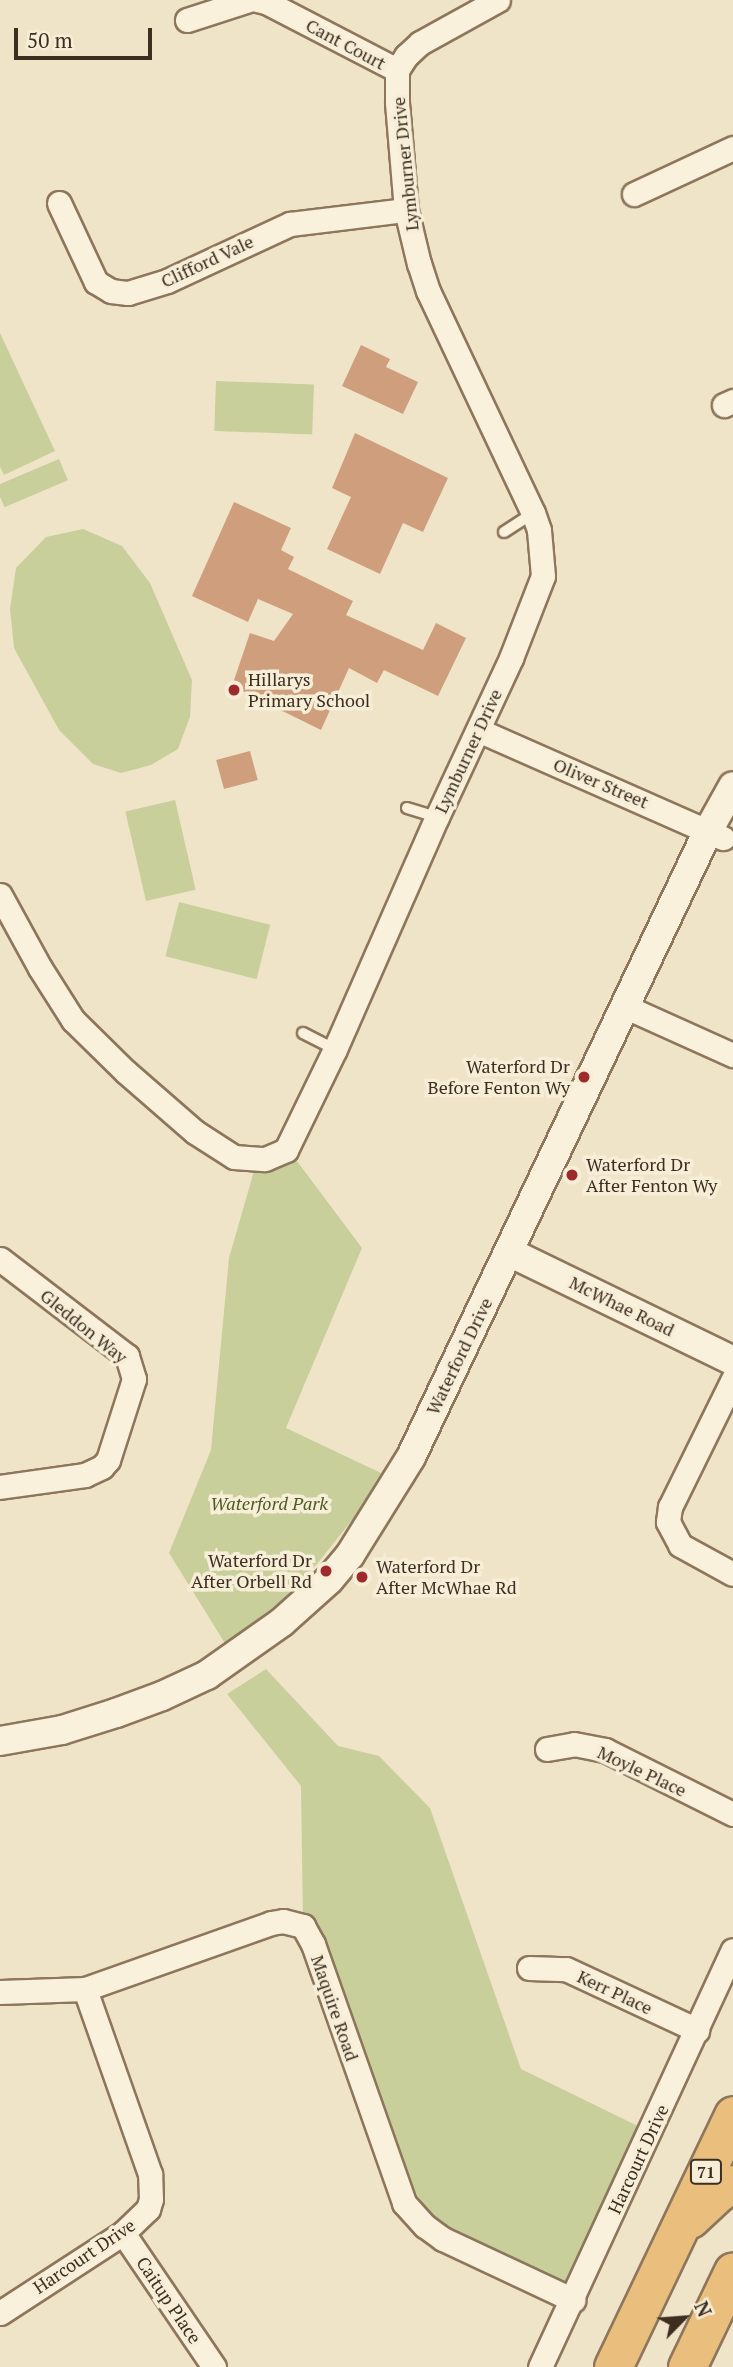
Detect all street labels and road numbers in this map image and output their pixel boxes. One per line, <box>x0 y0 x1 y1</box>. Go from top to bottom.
street label: Cant Court <box>302 14 390 74</box>
street label: Lymburner Drive <box>387 96 423 232</box>
street label: Clifford Vale <box>157 230 257 292</box>
street label: Lymburner Drive <box>430 685 506 817</box>
street label: Oliver Street <box>550 753 652 813</box>
street label: McWhae Road <box>566 1271 678 1341</box>
street label: Gleddon Way <box>36 1284 132 1368</box>
street label: Waterford Drive <box>421 1294 497 1418</box>
street label: Moyle Place <box>594 1741 690 1801</box>
street label: Maquire Road <box>307 1952 363 2064</box>
street label: Kerr Place <box>574 1965 656 2019</box>
street label: Harcourt Drive <box>603 2101 673 2217</box>
road number: 71 <box>688 2160 724 2184</box>
street label: Harcourt Drive <box>29 2214 139 2298</box>
street label: Caitup Place <box>132 2252 206 2348</box>

